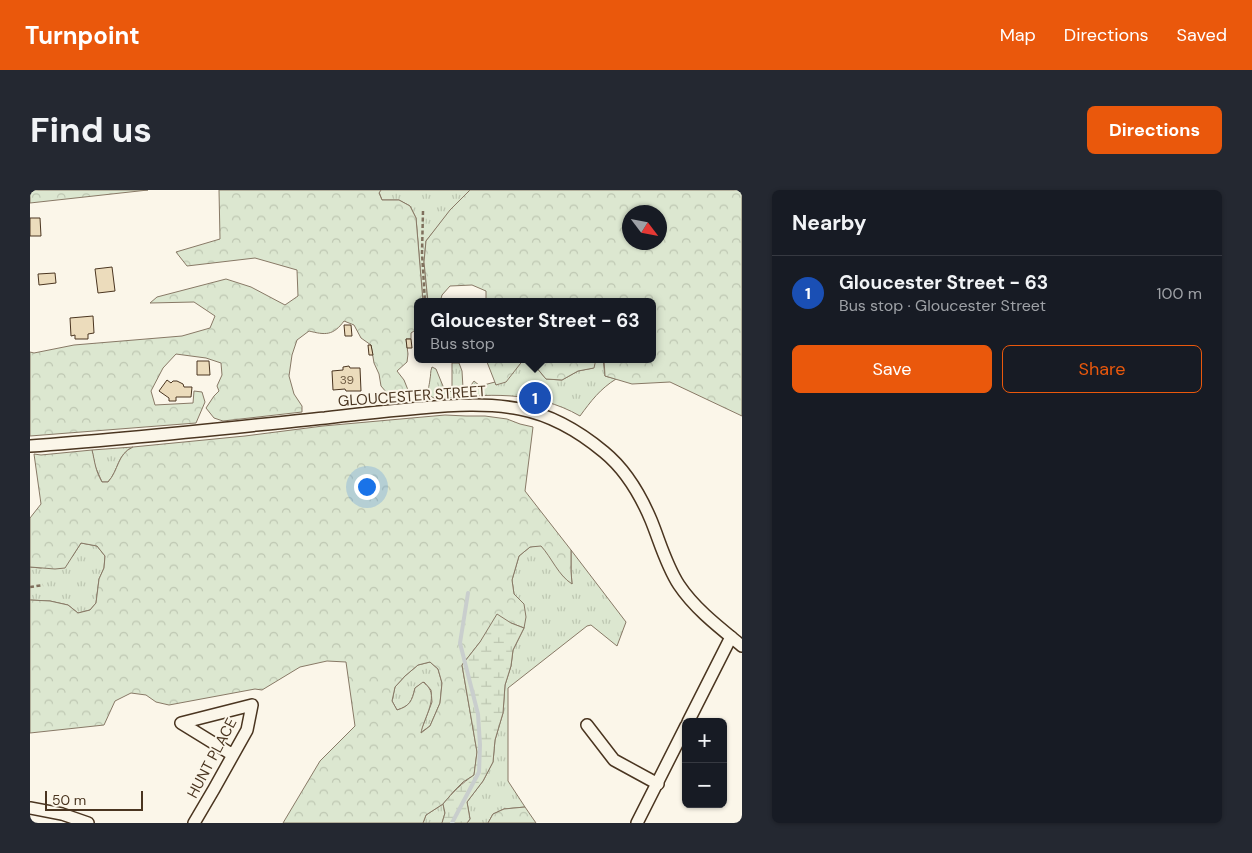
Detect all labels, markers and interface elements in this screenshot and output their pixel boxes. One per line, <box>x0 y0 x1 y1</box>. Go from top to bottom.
text: Turnpoint <box>25 20 140 51</box>
text: Map <box>1000 23 1036 47</box>
text: Directions <box>1064 23 1149 47</box>
text: Saved <box>1177 23 1227 47</box>
button: Directions <box>1087 106 1222 154</box>
text: Find us <box>30 107 152 153</box>
north arrow <box>622 205 667 250</box>
text: Nearby <box>792 209 866 237</box>
text: Gloucester Street - 63 <box>839 270 1048 295</box>
text: 1 <box>805 283 811 304</box>
text: 100 m <box>1157 283 1202 304</box>
text: Bus stop · Gloucester Street <box>839 295 1046 316</box>
popup <box>414 298 656 363</box>
text: Gloucester Street - 63 <box>430 308 640 333</box>
text: Bus stop <box>430 333 495 354</box>
button: Save <box>792 345 992 393</box>
button: Share <box>1002 345 1202 393</box>
house number: 39 <box>340 372 354 388</box>
pin: 1 <box>519 379 551 417</box>
street label: GLOUCESTER STREET <box>337 381 487 411</box>
your location <box>354 474 380 500</box>
street label: HUNT PLACE <box>183 714 241 802</box>
map controls <box>682 718 727 808</box>
button: + <box>682 718 727 763</box>
button: − <box>682 763 727 808</box>
scale bar <box>45 788 142 811</box>
text: 50 m <box>52 791 86 809</box>

